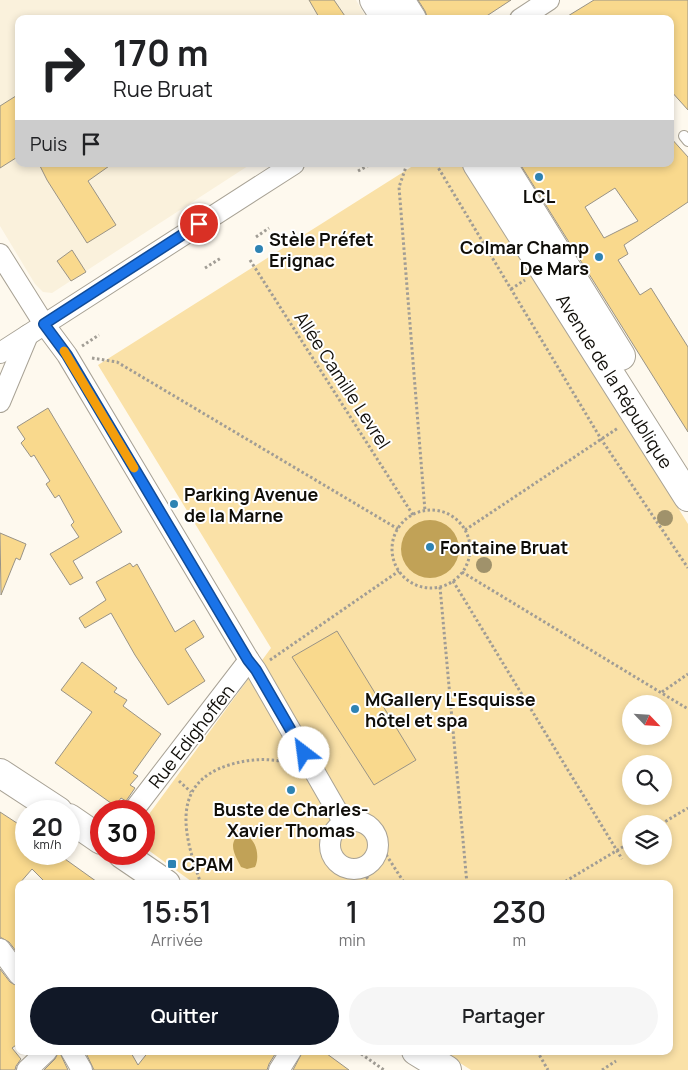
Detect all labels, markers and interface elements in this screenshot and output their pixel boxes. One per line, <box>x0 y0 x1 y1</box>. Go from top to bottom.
text: 170 m <box>113 29 209 77</box>
icon: right <box>30 35 95 100</box>
text: Rue Bruat <box>113 74 213 104</box>
icon: arrive <box>77 130 105 158</box>
text: Puis <box>30 131 67 157</box>
marker: LCL <box>533 171 545 183</box>
place label: LCL <box>523 184 556 208</box>
pin <box>178 203 220 245</box>
icon: arrive <box>185 210 213 238</box>
place label: Stèle Préfet Erignac <box>269 227 374 272</box>
place label: Colmar Champ De Mars <box>460 235 589 280</box>
marker: Stèle Préfet Erignac <box>253 243 265 255</box>
marker: Colmar Champ De Mars <box>593 251 605 263</box>
street label: Avenue de la République <box>551 289 679 473</box>
street label: Allée Camille Levrel <box>290 307 396 453</box>
place label: Parking Avenue de la Marne <box>184 482 319 527</box>
marker: Parking Avenue de la Marne <box>168 498 180 510</box>
place label: Fontaine Bruat <box>440 535 568 559</box>
marker: Fontaine Bruat <box>424 541 436 553</box>
street label: Rue Edighoffen <box>143 679 239 793</box>
place label: MGallery L'Esquisse hôtel et spa <box>365 687 536 732</box>
north arrow <box>622 695 672 745</box>
map controls <box>622 695 672 865</box>
marker: MGallery L'Esquisse hôtel et spa <box>349 703 361 715</box>
position arrow <box>277 726 329 778</box>
button: search <box>622 755 672 805</box>
marker: Buste de Charles- Xavier Thomas <box>285 784 297 796</box>
place label: Buste de Charles- Xavier Thomas <box>214 797 368 842</box>
speed limit sign: 30 <box>90 800 155 865</box>
text: 20 <box>32 809 63 844</box>
button: layers <box>622 815 672 865</box>
text: km/h <box>34 836 61 853</box>
place label: CPAM <box>182 852 233 876</box>
marker: CPAM <box>166 858 178 870</box>
text: 15:51 <box>142 891 212 932</box>
text: 1 <box>346 891 358 932</box>
text: 230 <box>492 891 546 932</box>
text: Arrivée <box>151 929 203 951</box>
text: min <box>339 929 365 951</box>
text: m <box>512 929 526 951</box>
button: Quitter <box>30 987 339 1045</box>
button: Partager <box>349 987 658 1045</box>

